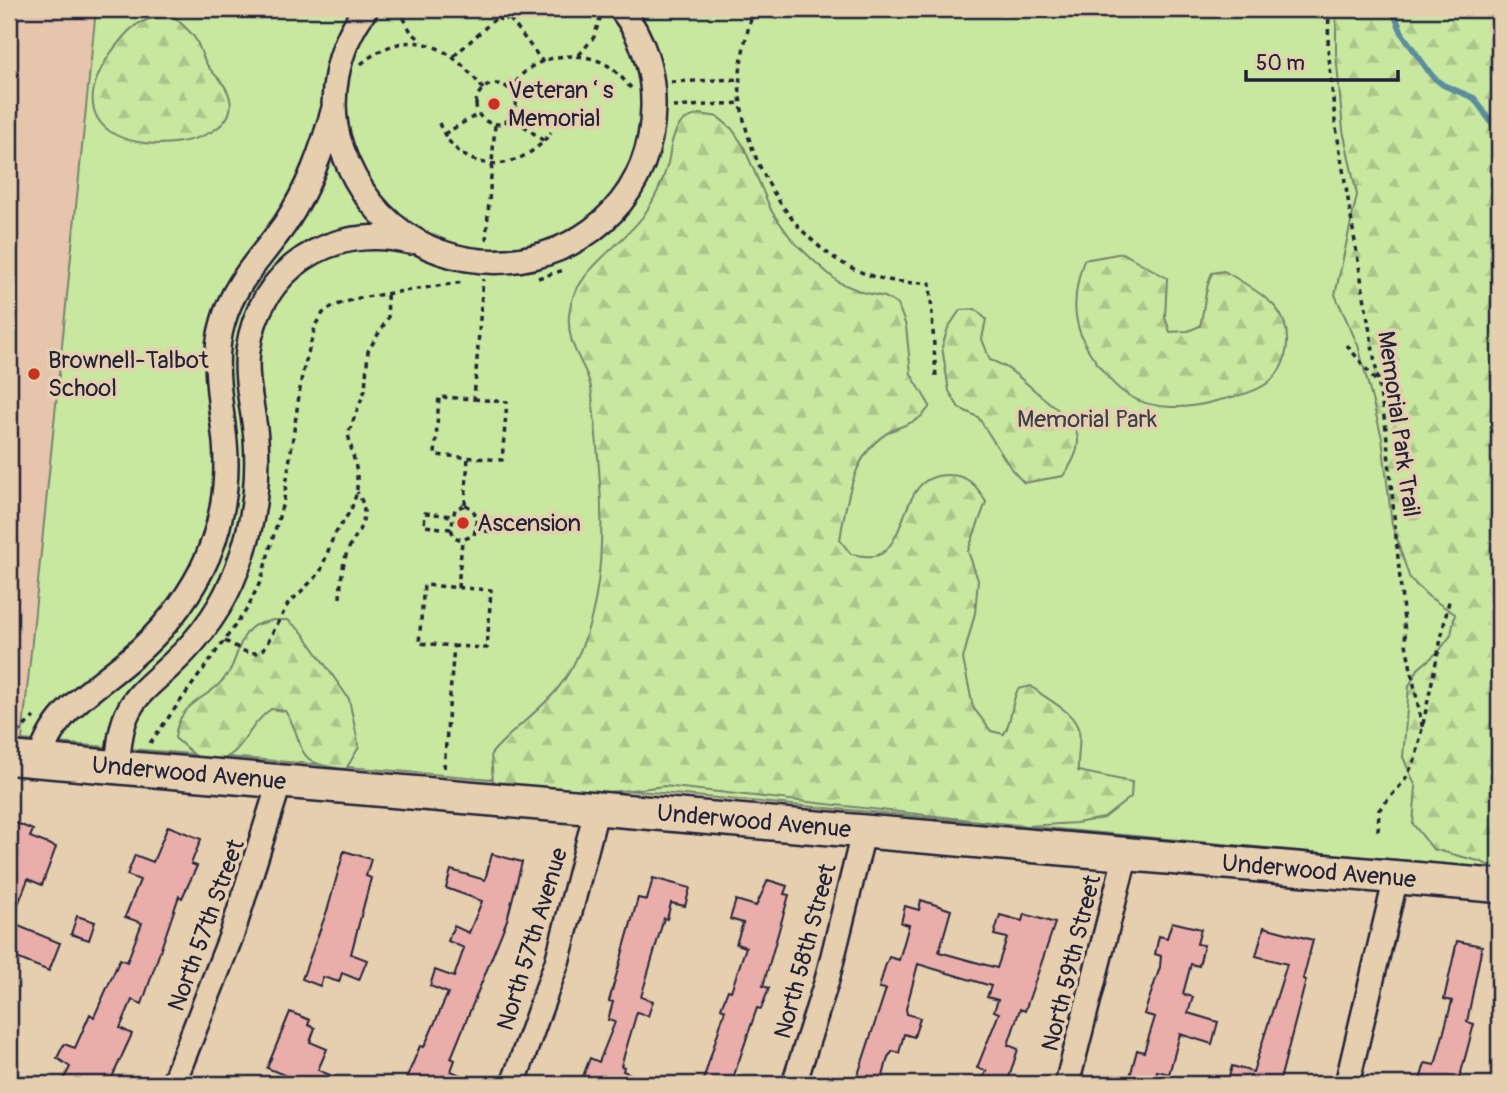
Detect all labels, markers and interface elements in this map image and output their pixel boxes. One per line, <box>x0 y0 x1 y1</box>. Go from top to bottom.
scale bar <box>1246 38 1398 82</box>
text: 50 m <box>1256 50 1305 77</box>
place label: Veteranʻs Memorial <box>508 76 614 133</box>
marker: Veteranʻs Memorial <box>486 96 502 112</box>
street label: Memorial Park Trail <box>1371 329 1426 519</box>
place label: Brownell-Talbot School <box>48 346 209 403</box>
marker: Brownell-Talbot School <box>26 366 42 382</box>
park label: Memorial Park <box>1017 405 1157 434</box>
place label: Ascension <box>477 509 581 538</box>
marker: Ascension <box>455 515 471 531</box>
street label: Underwood Avenue <box>91 751 287 796</box>
street label: Underwood Avenue <box>656 799 852 844</box>
street label: North 57th Street <box>162 835 251 1015</box>
street label: North 57th Avenue <box>491 844 574 1034</box>
street label: Underwood Avenue <box>1221 849 1417 894</box>
street label: North 58th Street <box>768 860 843 1042</box>
street label: North 59th Street <box>1036 872 1107 1054</box>

